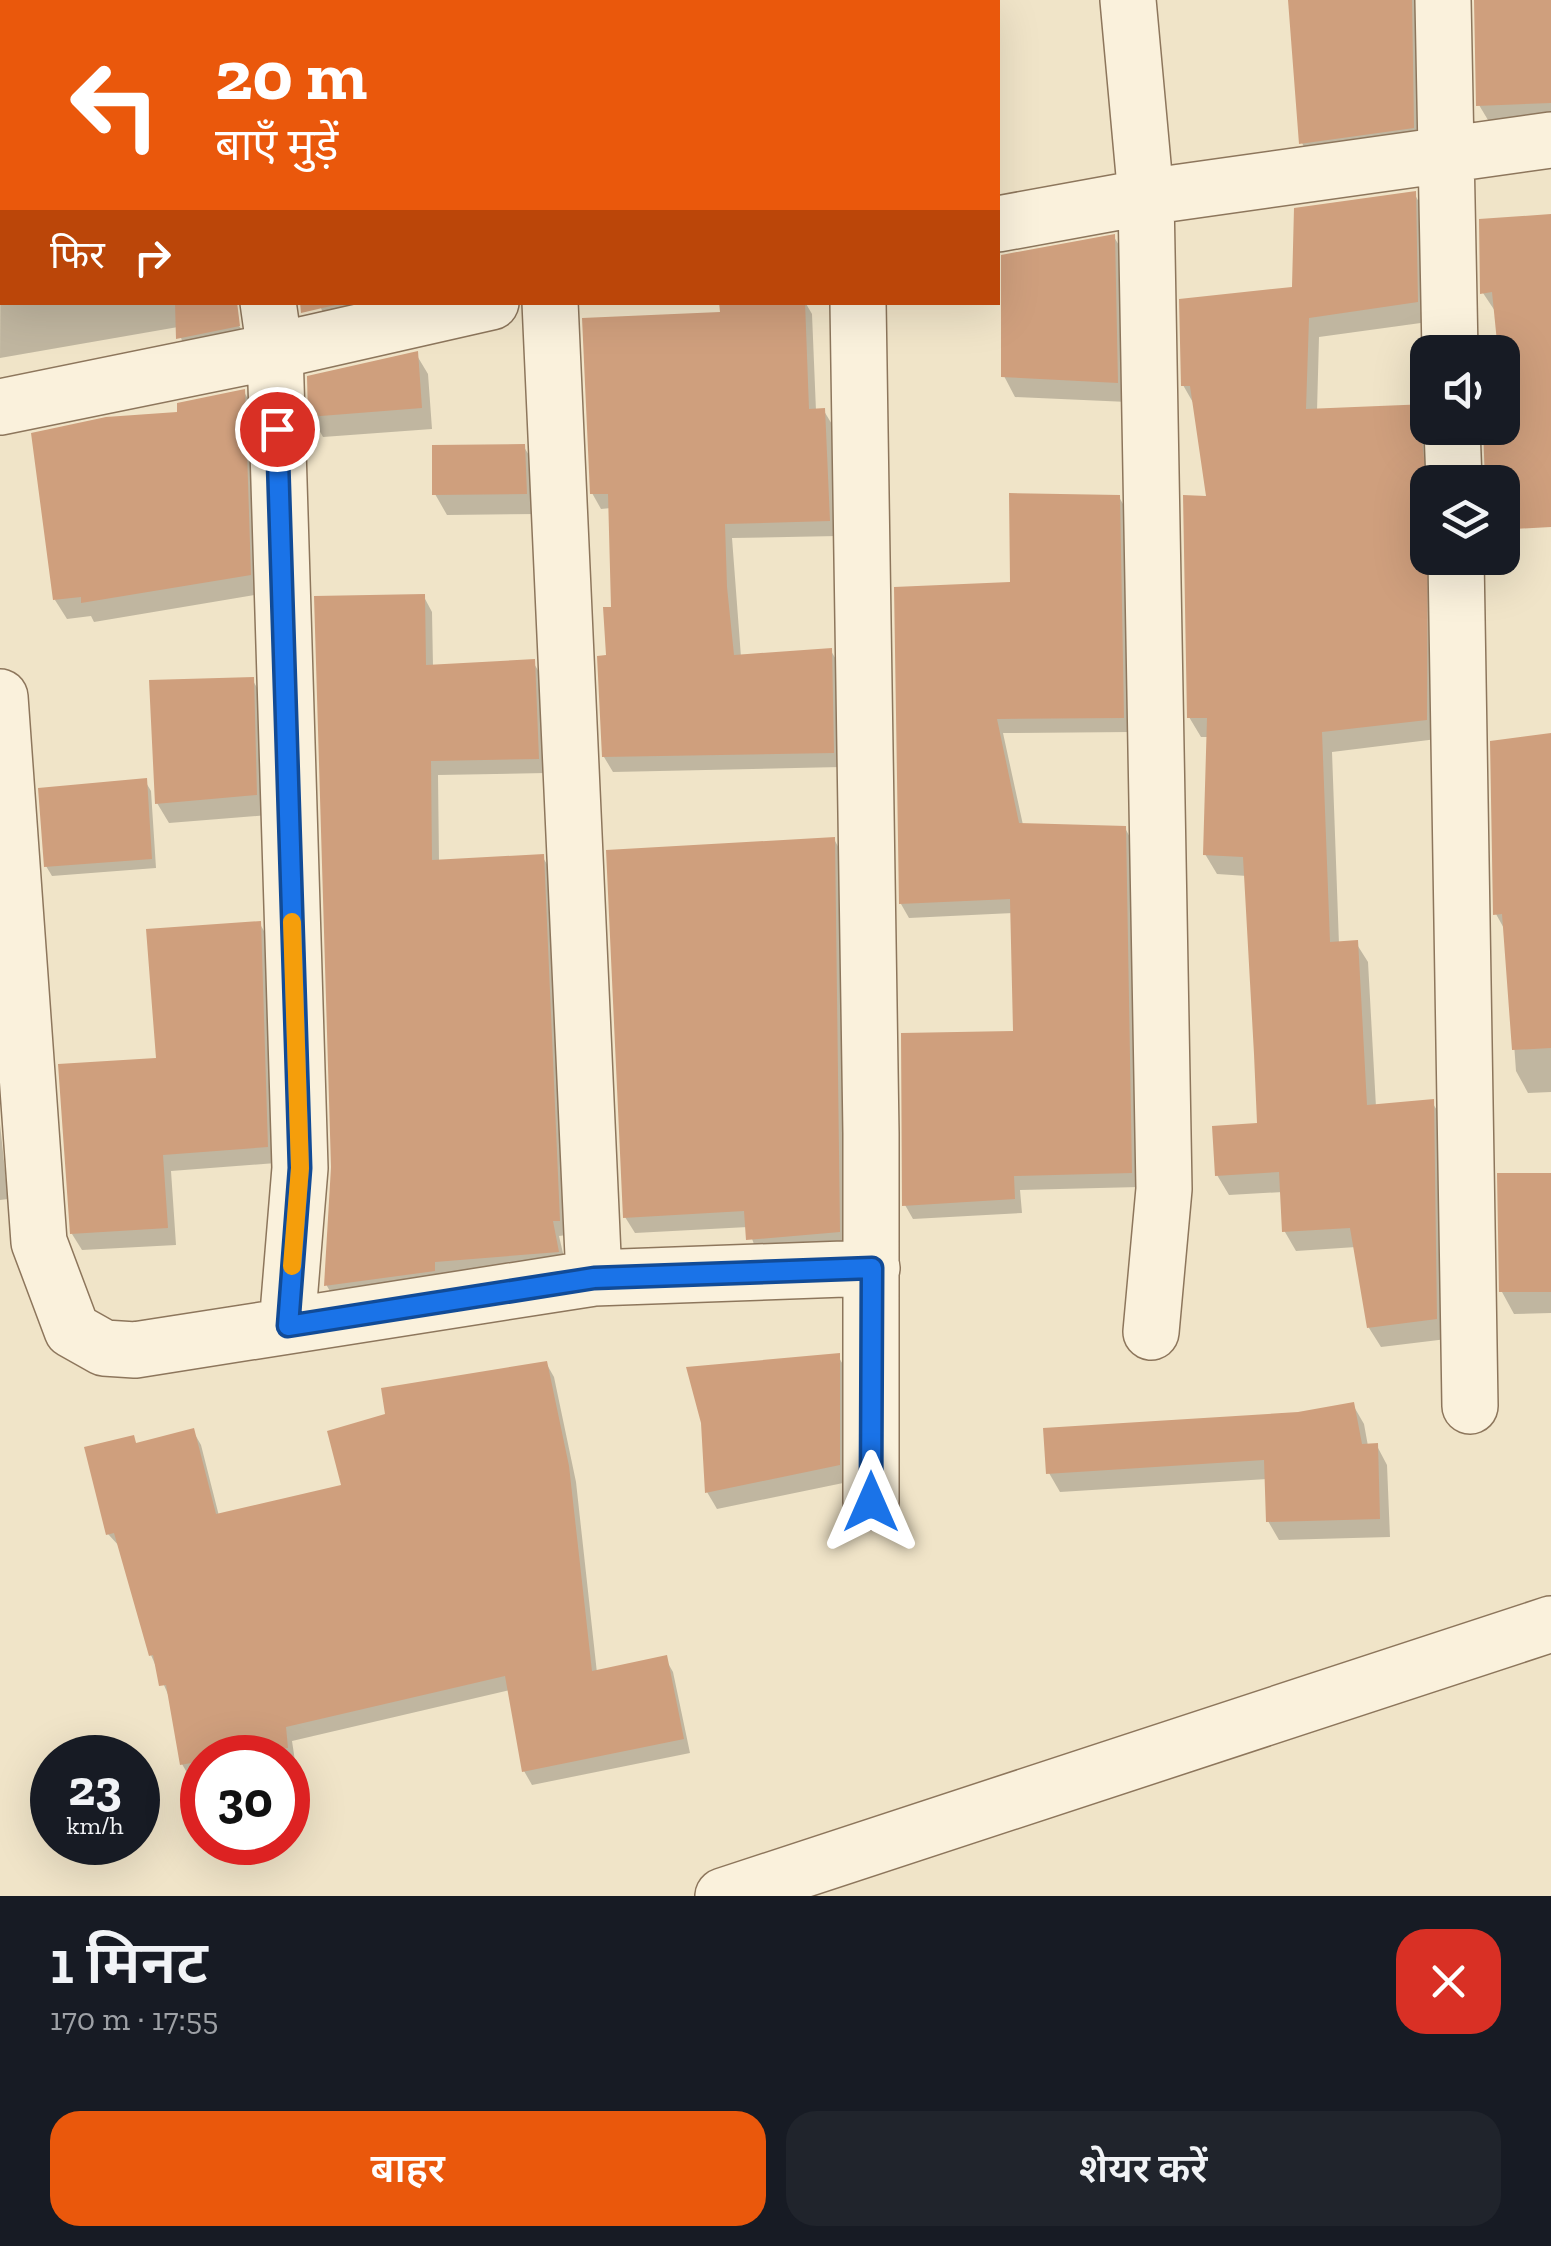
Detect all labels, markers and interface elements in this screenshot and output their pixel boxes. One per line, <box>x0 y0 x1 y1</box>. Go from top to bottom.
text: 20 m <box>215 33 367 117</box>
icon: left <box>50 40 180 170</box>
text: बाएँ मुड़ें <box>215 118 338 172</box>
icon: right <box>125 230 180 285</box>
text: फिर <box>50 232 105 278</box>
map controls <box>1410 335 1520 575</box>
button: sound <box>1410 335 1520 445</box>
pin <box>235 387 320 472</box>
icon: arrive <box>250 402 305 457</box>
button: layers <box>1410 465 1520 575</box>
position arrow <box>819 1450 923 1554</box>
speed limit sign: 30 <box>180 1735 310 1865</box>
text: 23 <box>68 1758 122 1818</box>
text: km/h <box>66 1810 124 1840</box>
text: 1 मिनट <box>50 1926 208 1998</box>
button: close <box>1396 1929 1501 2034</box>
text: 170 m · 17:55 <box>50 2000 218 2038</box>
button: बाहर <box>50 2111 766 2226</box>
button: शेयर करें <box>786 2111 1501 2226</box>

